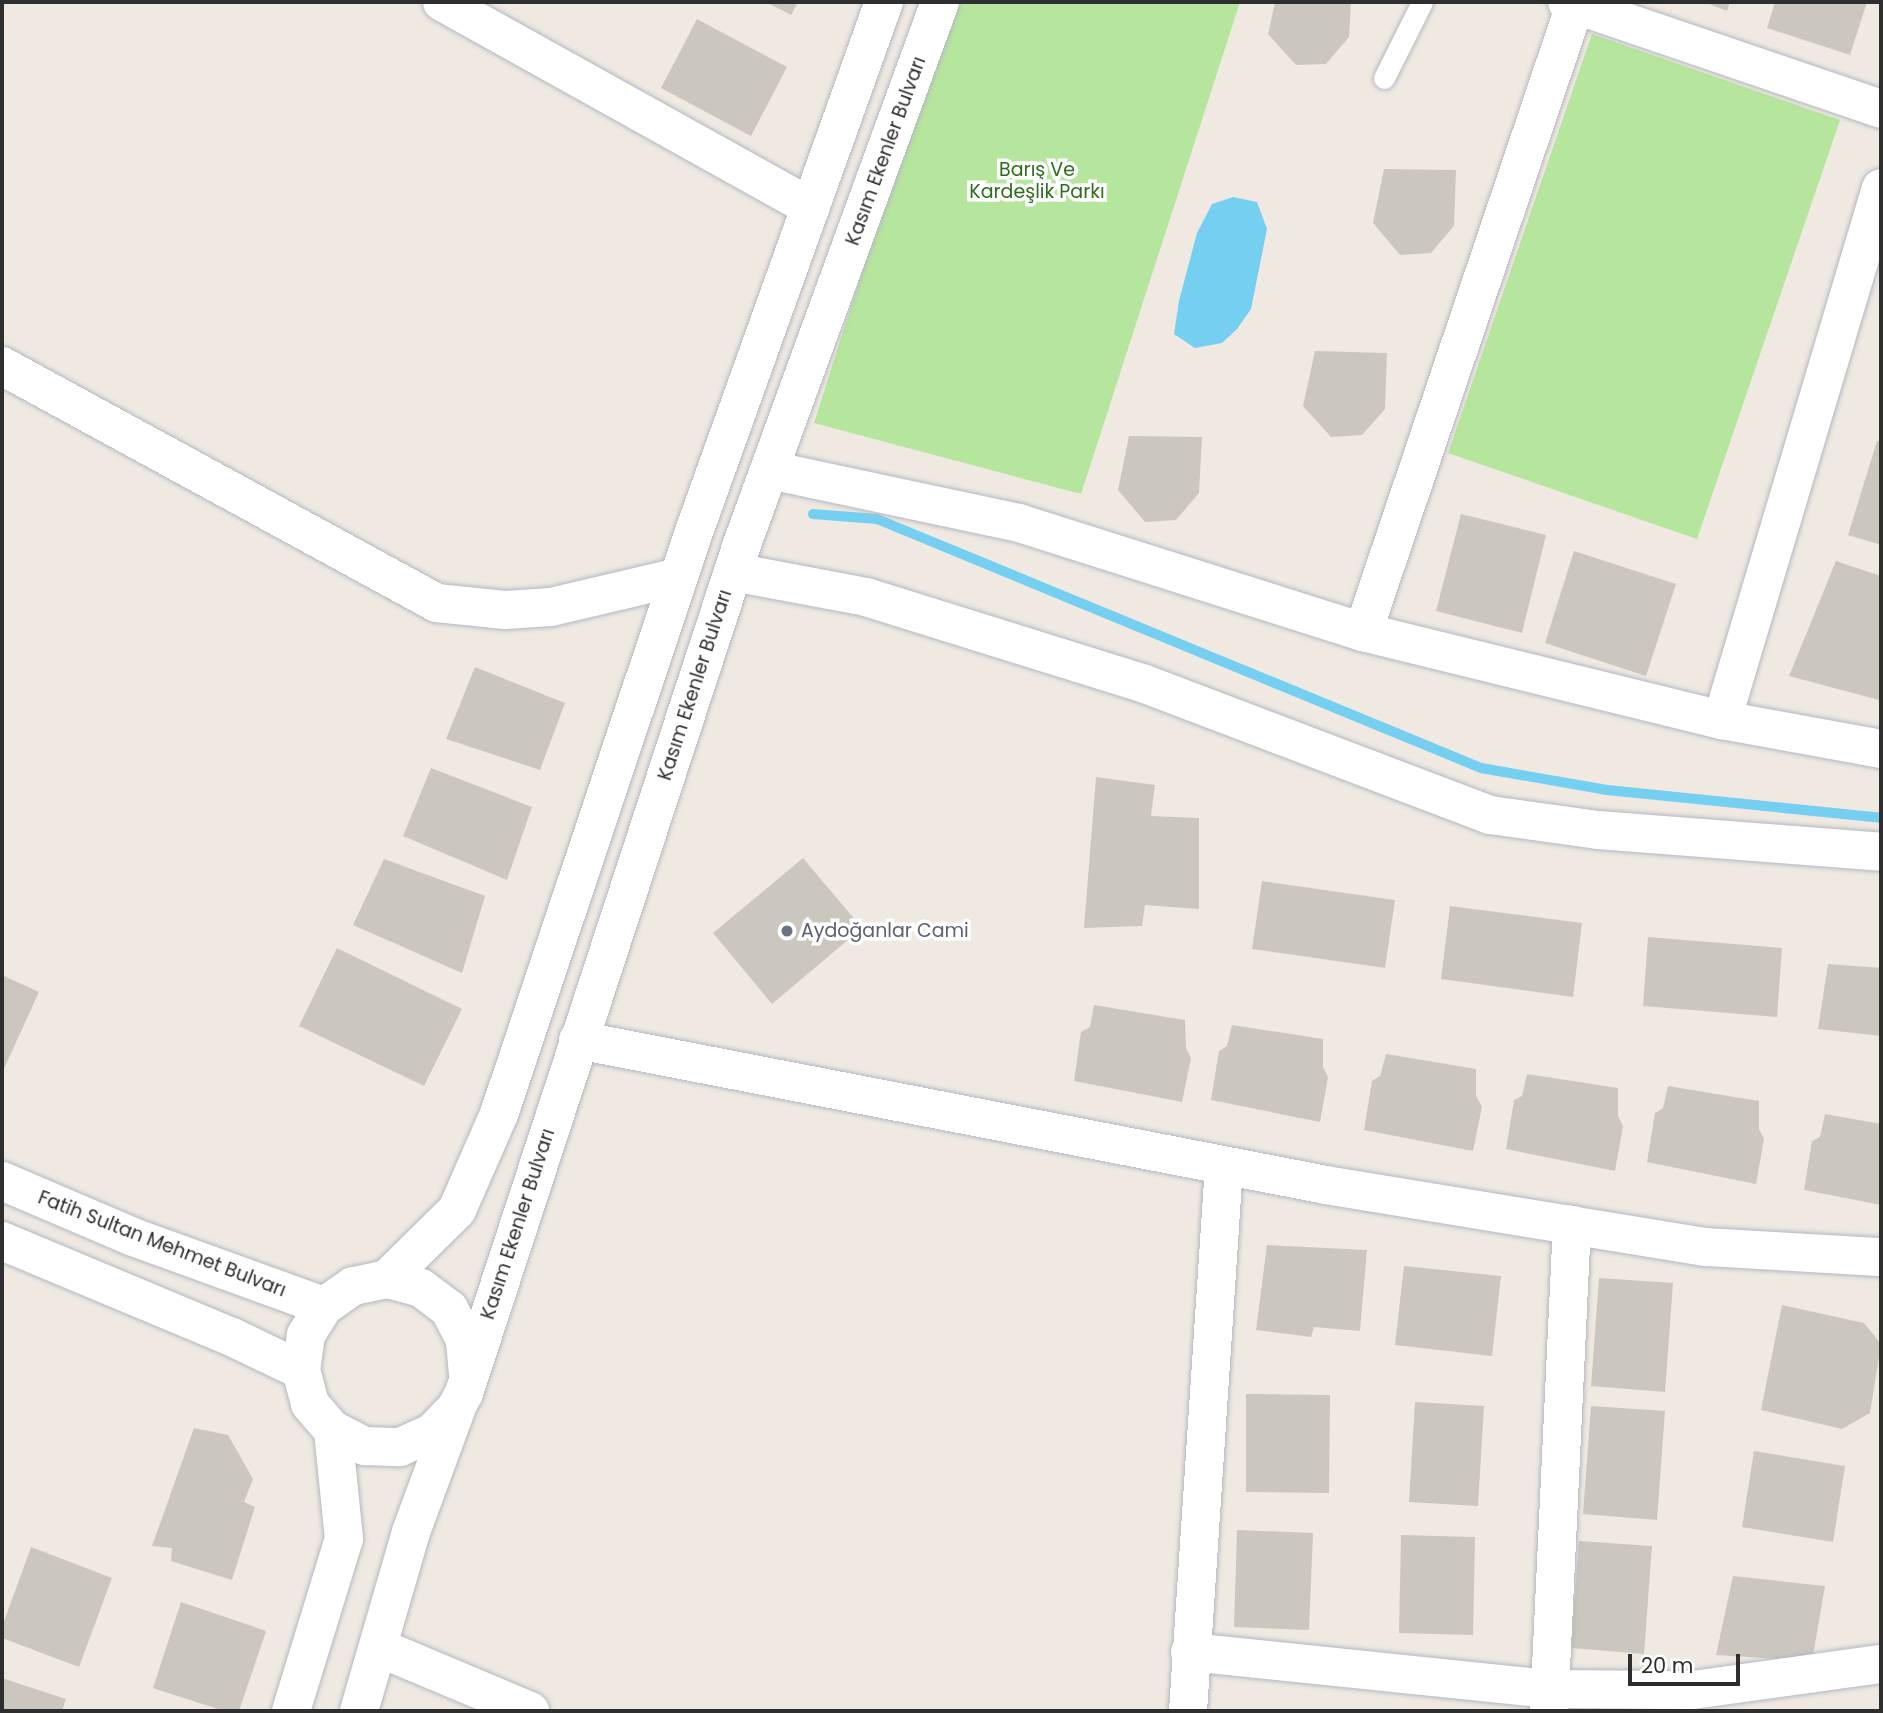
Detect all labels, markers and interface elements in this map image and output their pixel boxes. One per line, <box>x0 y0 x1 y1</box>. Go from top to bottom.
street label: Kasım Ekenler Bulvarı <box>841 53 931 249</box>
park label: Barış Ve Kardeşlik Parkı <box>969 159 1105 203</box>
street label: Kasım Ekenler Bulvarı <box>653 587 737 783</box>
place label: Aydoğanlar Cami <box>801 920 969 942</box>
marker: Aydoğanlar Cami <box>779 923 795 939</box>
street label: Kasım Ekenler Bulvarı <box>476 1126 560 1322</box>
street label: Fatih Sultan Mehmet Bulvarı <box>35 1186 289 1302</box>
scale bar <box>1631 1640 1743 1684</box>
text: 20 m <box>1641 1651 1694 1680</box>

